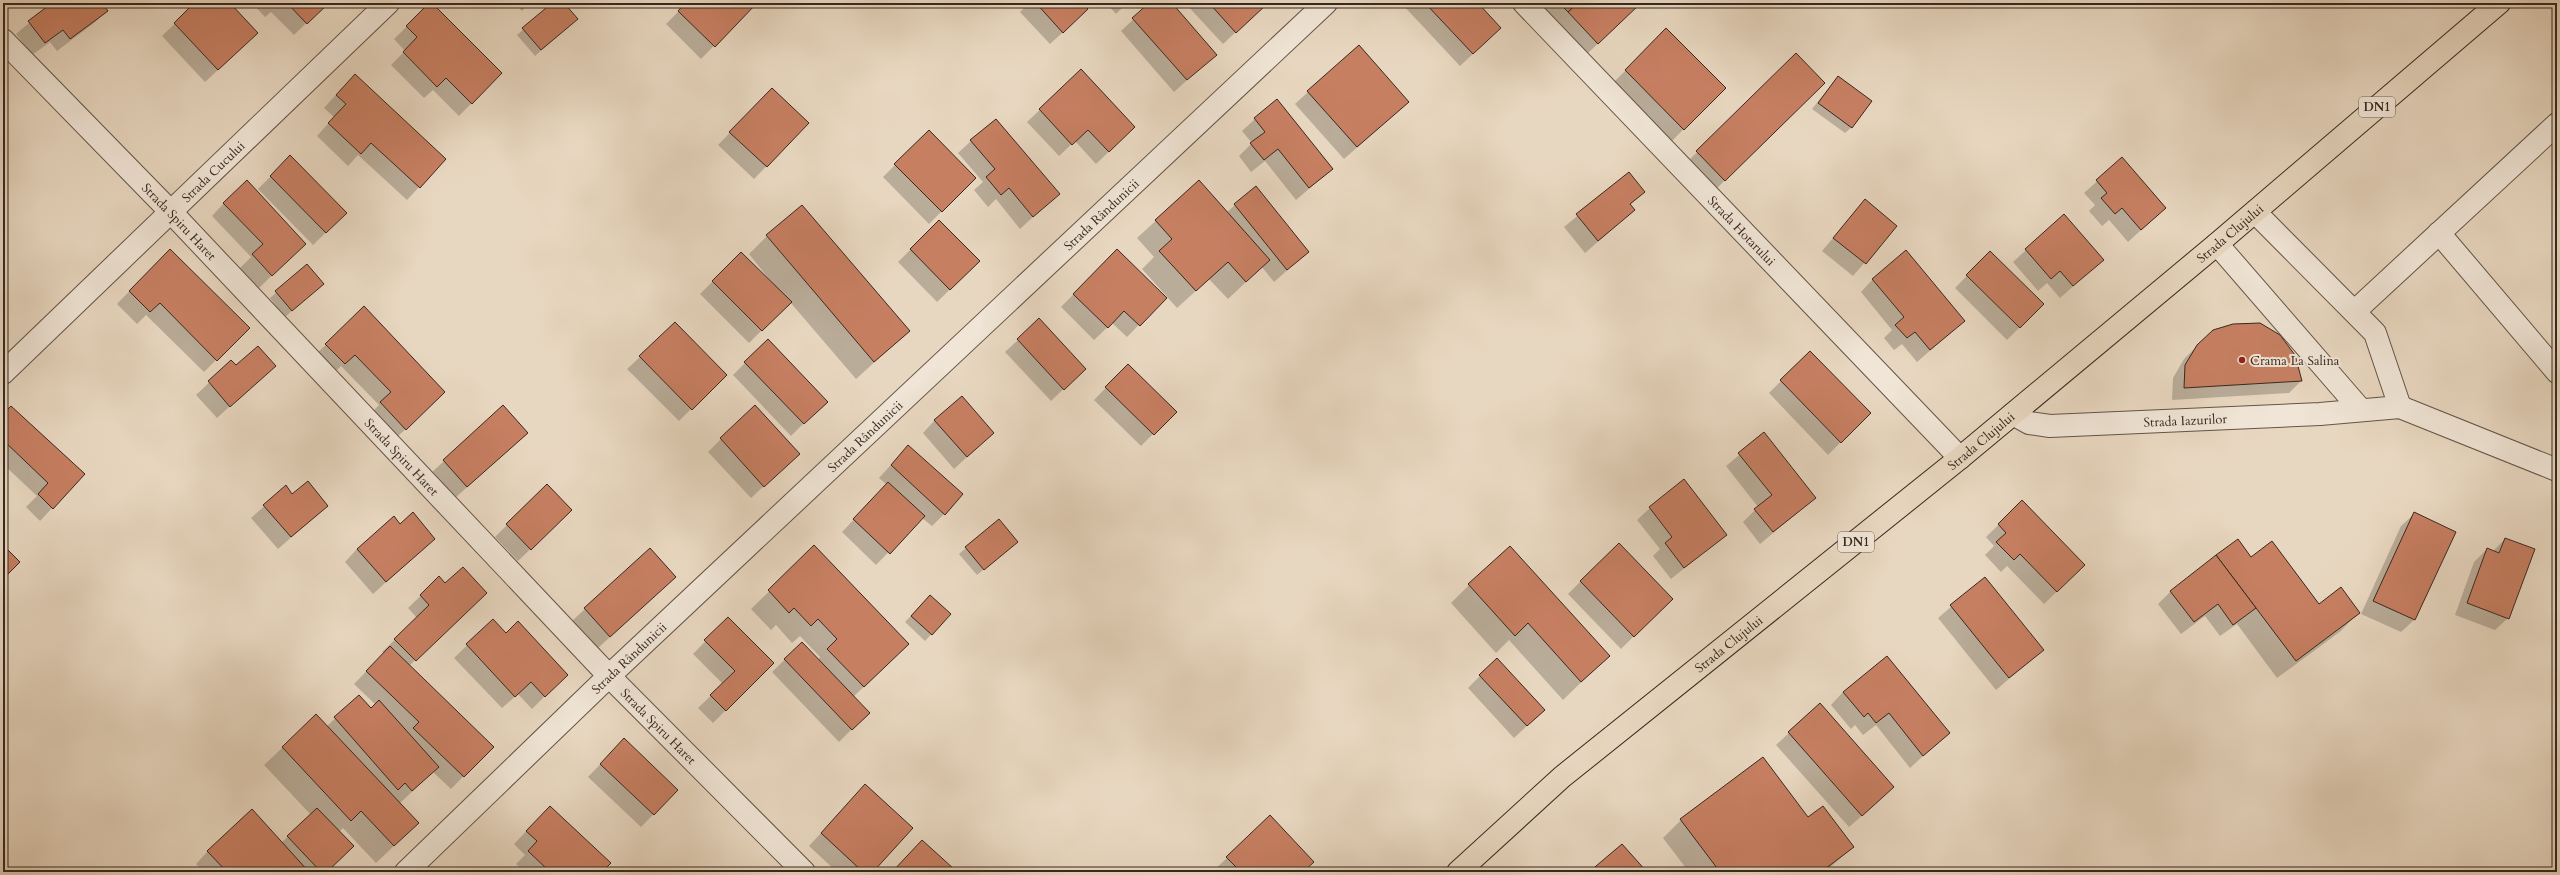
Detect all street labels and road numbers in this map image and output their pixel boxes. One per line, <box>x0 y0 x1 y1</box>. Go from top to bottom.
road number: DN1 <box>2359 97 2395 117</box>
street label: Strada Cucului <box>178 137 249 207</box>
street label: Strada Rândunicii <box>1060 175 1144 255</box>
street label: Strada Spiru Haret <box>137 179 220 265</box>
street label: Strada Hotarului <box>1703 192 1779 270</box>
street label: Strada Clujului <box>2193 200 2268 267</box>
street label: Strada Rândunicii <box>824 396 907 477</box>
street label: Strada Clujului <box>1944 408 2019 475</box>
street label: Strada Iazurilor <box>2143 410 2228 432</box>
street label: Strada Spiru Haret <box>360 415 442 500</box>
road number: DN1 <box>1838 532 1874 552</box>
street label: Strada Clujului <box>1691 611 1767 677</box>
street label: Strada Rândunicii <box>588 618 671 698</box>
street label: Strada Spiru Haret <box>616 685 700 769</box>

